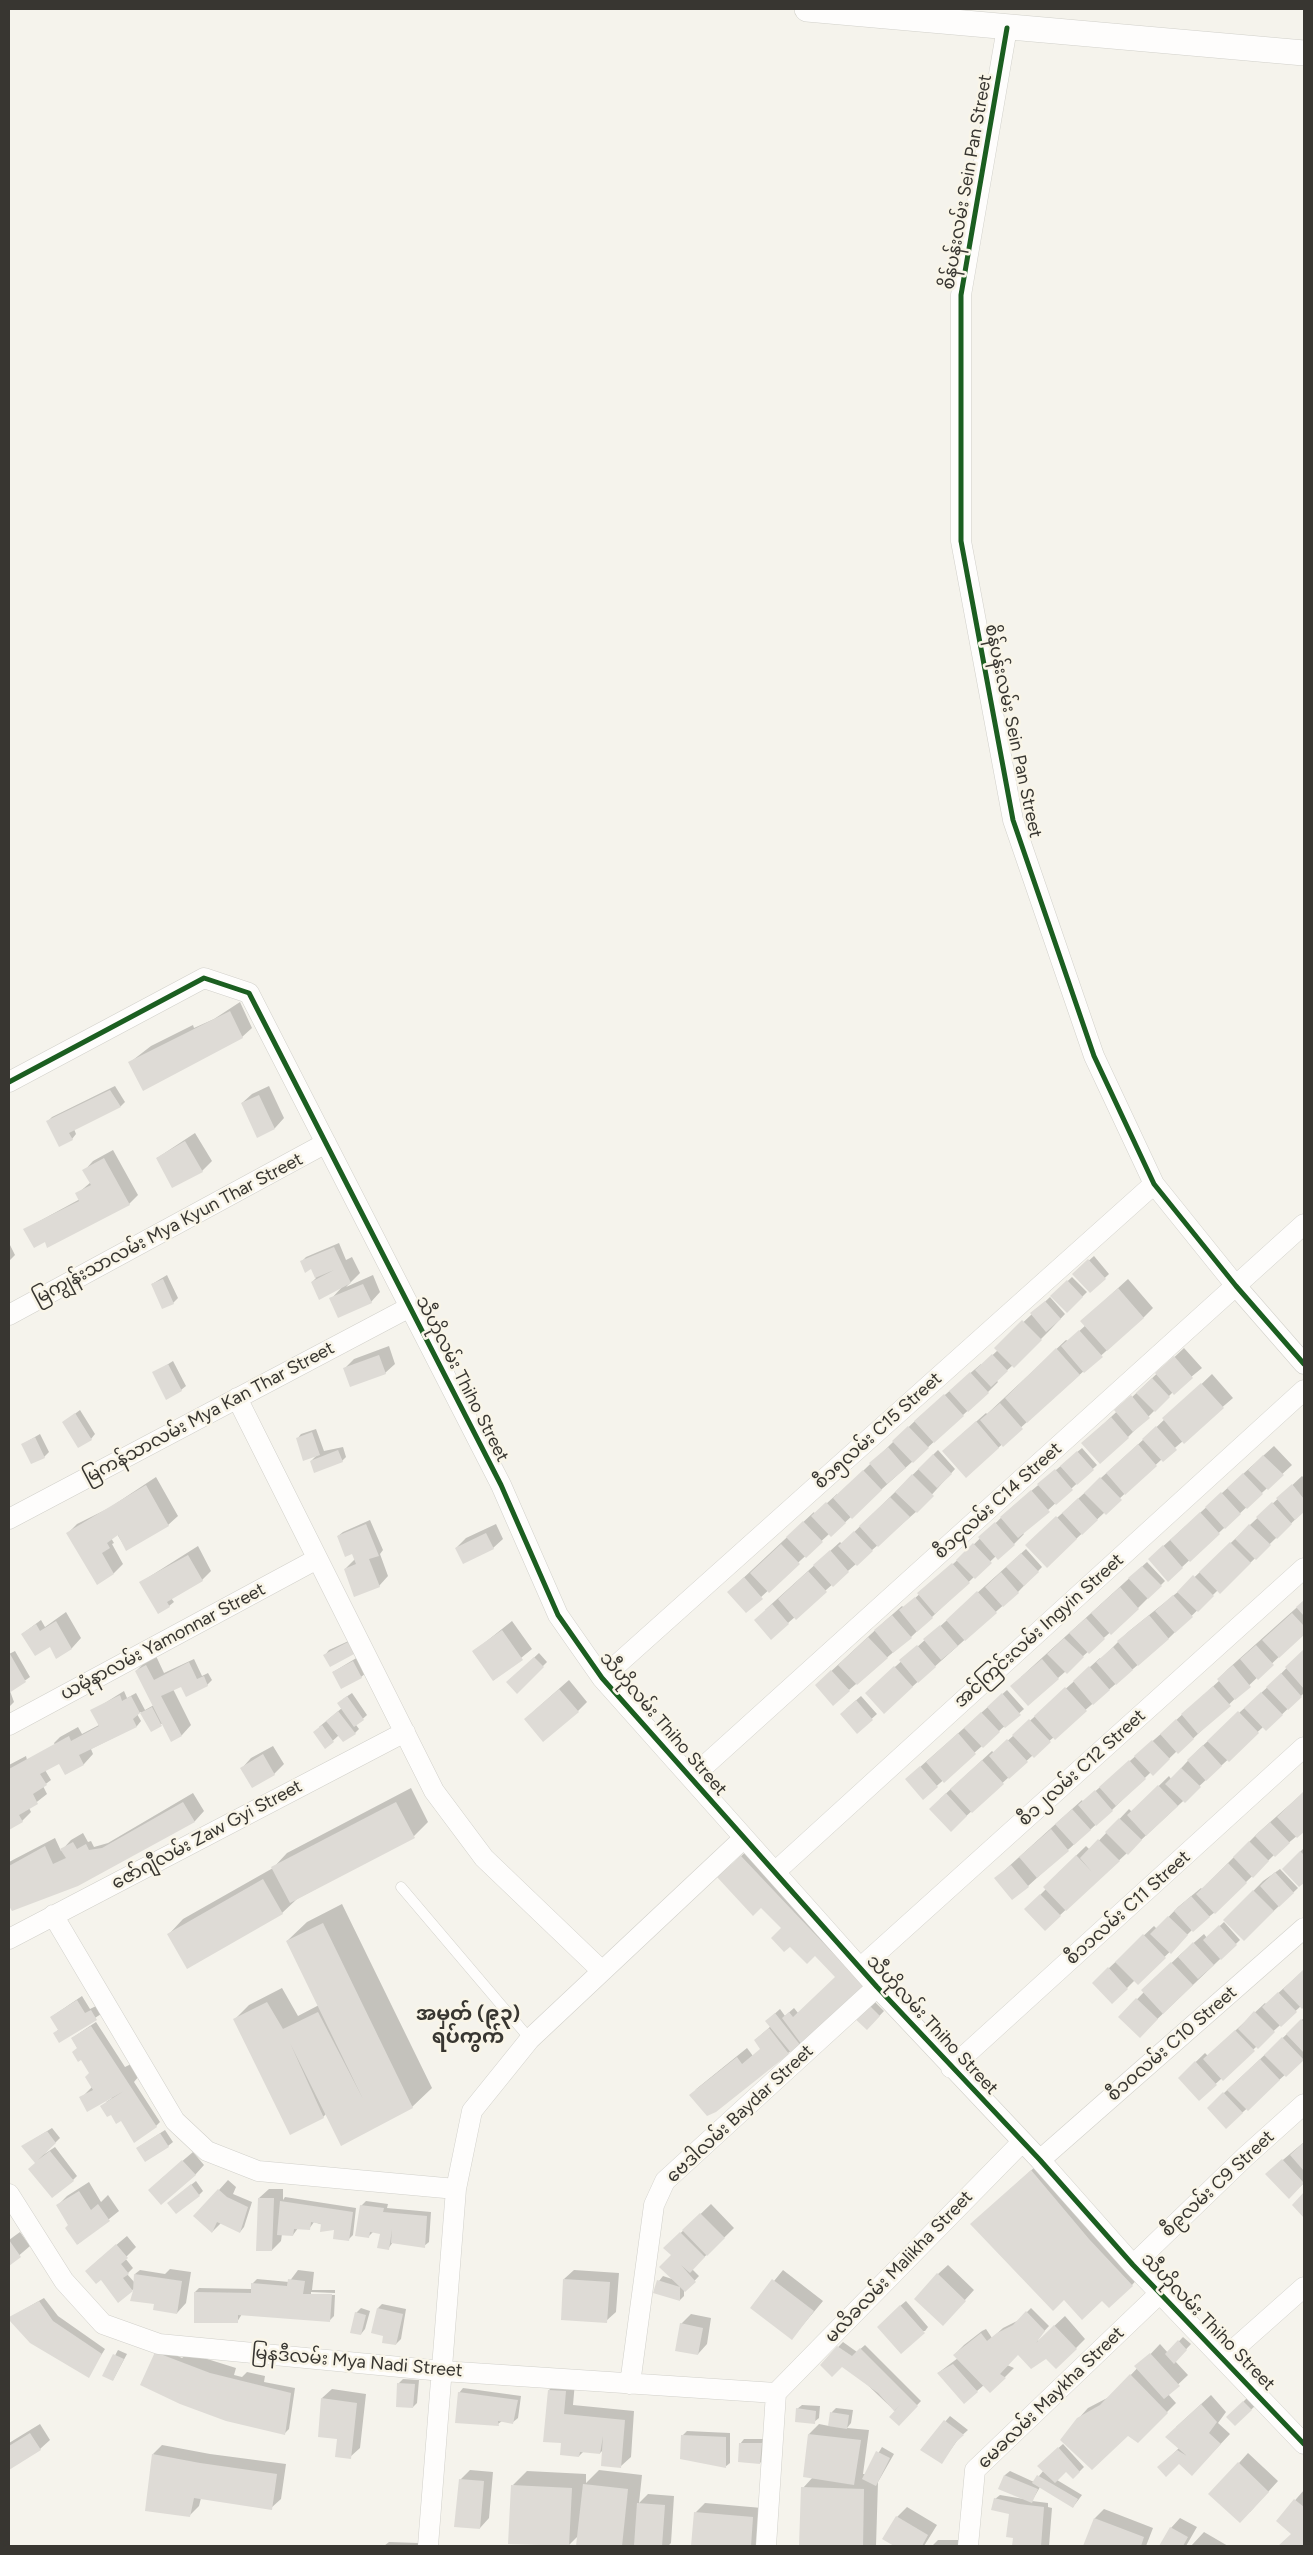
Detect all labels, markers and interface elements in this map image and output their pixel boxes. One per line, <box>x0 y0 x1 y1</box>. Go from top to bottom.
street label: စိန်ပန်းလမ်း Sein Pan Street <box>937 73 997 291</box>
street label: စိန်ပန်းလမ်း Sein Pan Street <box>980 622 1046 840</box>
street label: မြကျွန်းသာလမ်း Mya Kyun Thar Street <box>29 1149 307 1309</box>
street label: သီဟိုလမ်း Thiho Street <box>411 1293 513 1465</box>
street label: မြကန်သာလမ်း Mya Kan Thar Street <box>80 1337 338 1489</box>
street label: စီ၁၅လမ်း C15 Street <box>810 1368 946 1494</box>
street label: စီ၁၄လမ်း C14 Street <box>930 1438 1066 1564</box>
street label: အင်ကြင်းလမ်း Ingyin Street <box>950 1549 1128 1713</box>
street label: ယမုံနာလမ်း Yamonnar Street <box>57 1579 269 1705</box>
street label: သီဟိုလမ်း Thiho Street <box>595 1648 731 1800</box>
street label: စီ၁၂လမ်း C12 Street <box>1014 1705 1150 1831</box>
street label: ဇော်ဂျီလမ်း Zaw Gyi Street <box>108 1776 306 1894</box>
street label: စီ၁၁လမ်း C11 Street <box>1061 1846 1195 1970</box>
street label: သီဟိုလမ်း Thiho Street <box>862 1951 1002 2099</box>
street label: စီ၁၀လမ်း C10 Street <box>1103 1982 1241 2106</box>
district label: အမှတ် (၉၃) ရပ်ကွက် <box>416 2002 520 2049</box>
street label: ဗေဒါလမ်း Baydar Street <box>662 2040 818 2188</box>
street label: စီ၉လမ်း C9 Street <box>1157 2126 1279 2242</box>
street label: မလိခလမ်း Malikha Street <box>821 2186 977 2348</box>
street label: သီဟိုလမ်း Thiho Street <box>1137 2249 1279 2395</box>
street label: မေခလမ်း Maykha Street <box>973 2322 1129 2474</box>
street label: မြနဒီလမ်း Mya Nadi Street <box>250 2342 464 2382</box>

